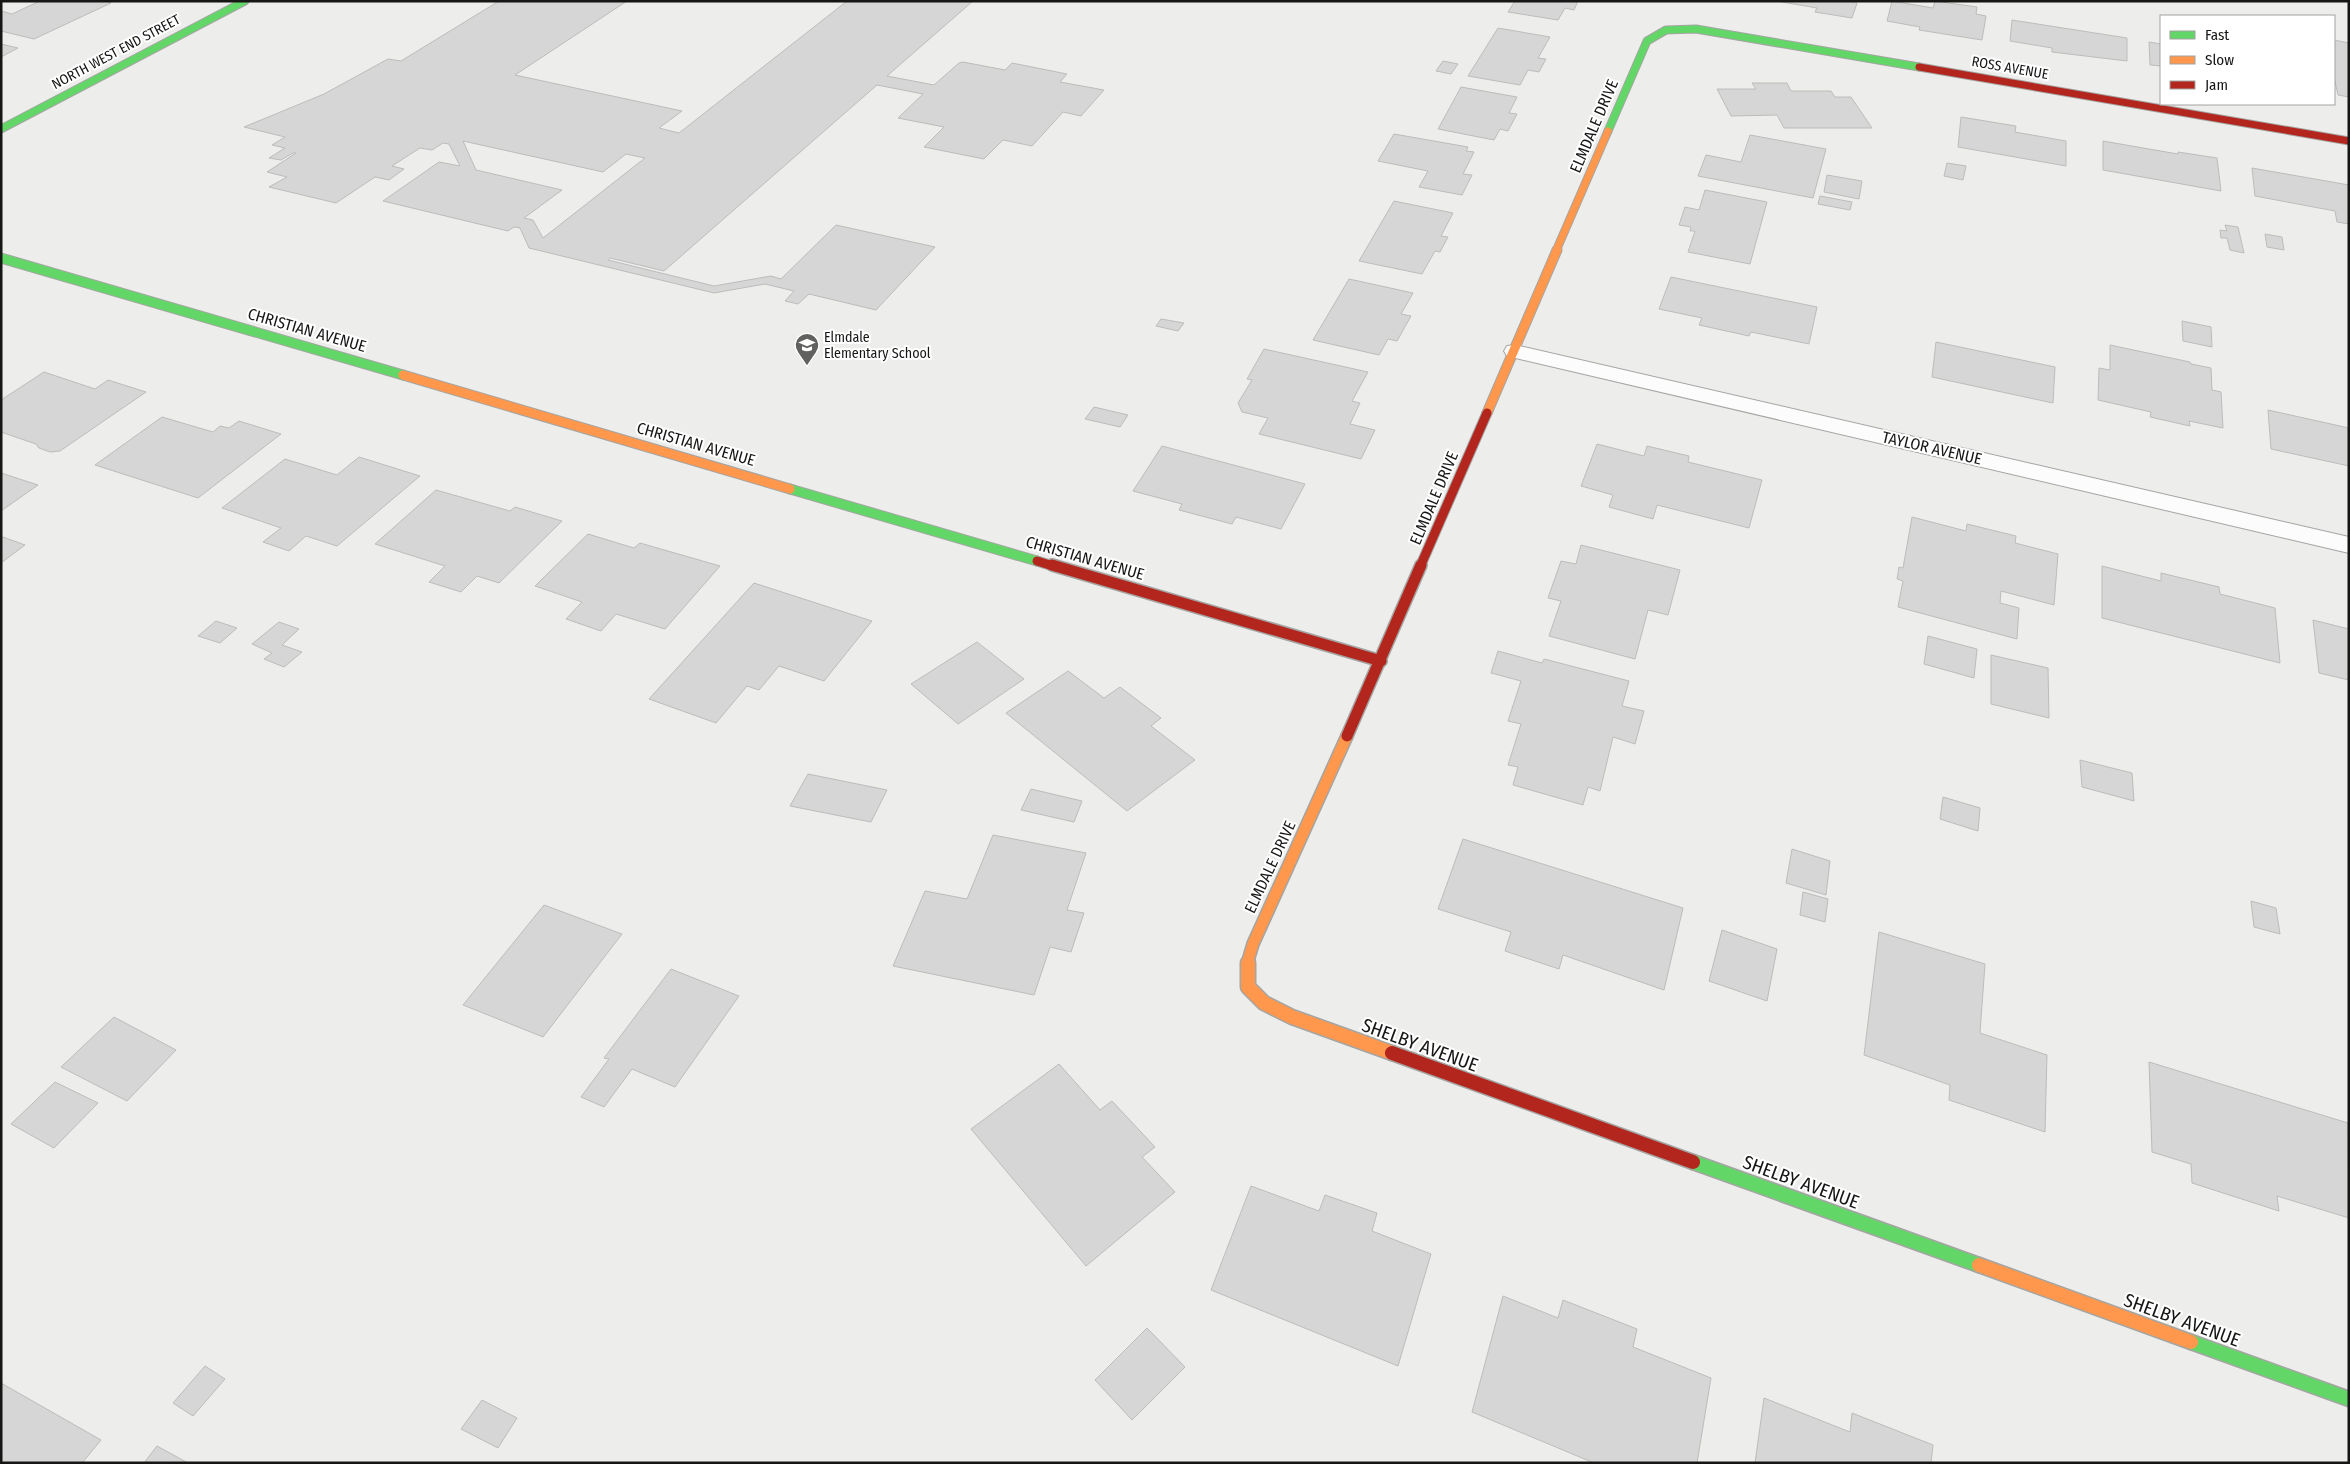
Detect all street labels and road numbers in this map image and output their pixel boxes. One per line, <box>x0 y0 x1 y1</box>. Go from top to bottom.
street label: NORTH WEST END STREET <box>49 11 184 93</box>
street label: ROSS AVENUE <box>1970 53 2050 83</box>
street label: ELMDALE DRIVE <box>1566 76 1622 176</box>
street label: CHRISTIAN AVENUE <box>246 304 368 356</box>
street label: CHRISTIAN AVENUE <box>635 418 757 470</box>
street label: TAYLOR AVENUE <box>1880 427 1984 469</box>
street label: ELMDALE DRIVE <box>1406 448 1462 548</box>
street label: CHRISTIAN AVENUE <box>1024 532 1146 584</box>
street label: ELMDALE DRIVE <box>1240 818 1300 916</box>
street label: SHELBY AVENUE <box>1359 1013 1481 1077</box>
street label: SHELBY AVENUE <box>1740 1150 1862 1214</box>
street label: SHELBY AVENUE <box>2121 1288 2243 1352</box>

